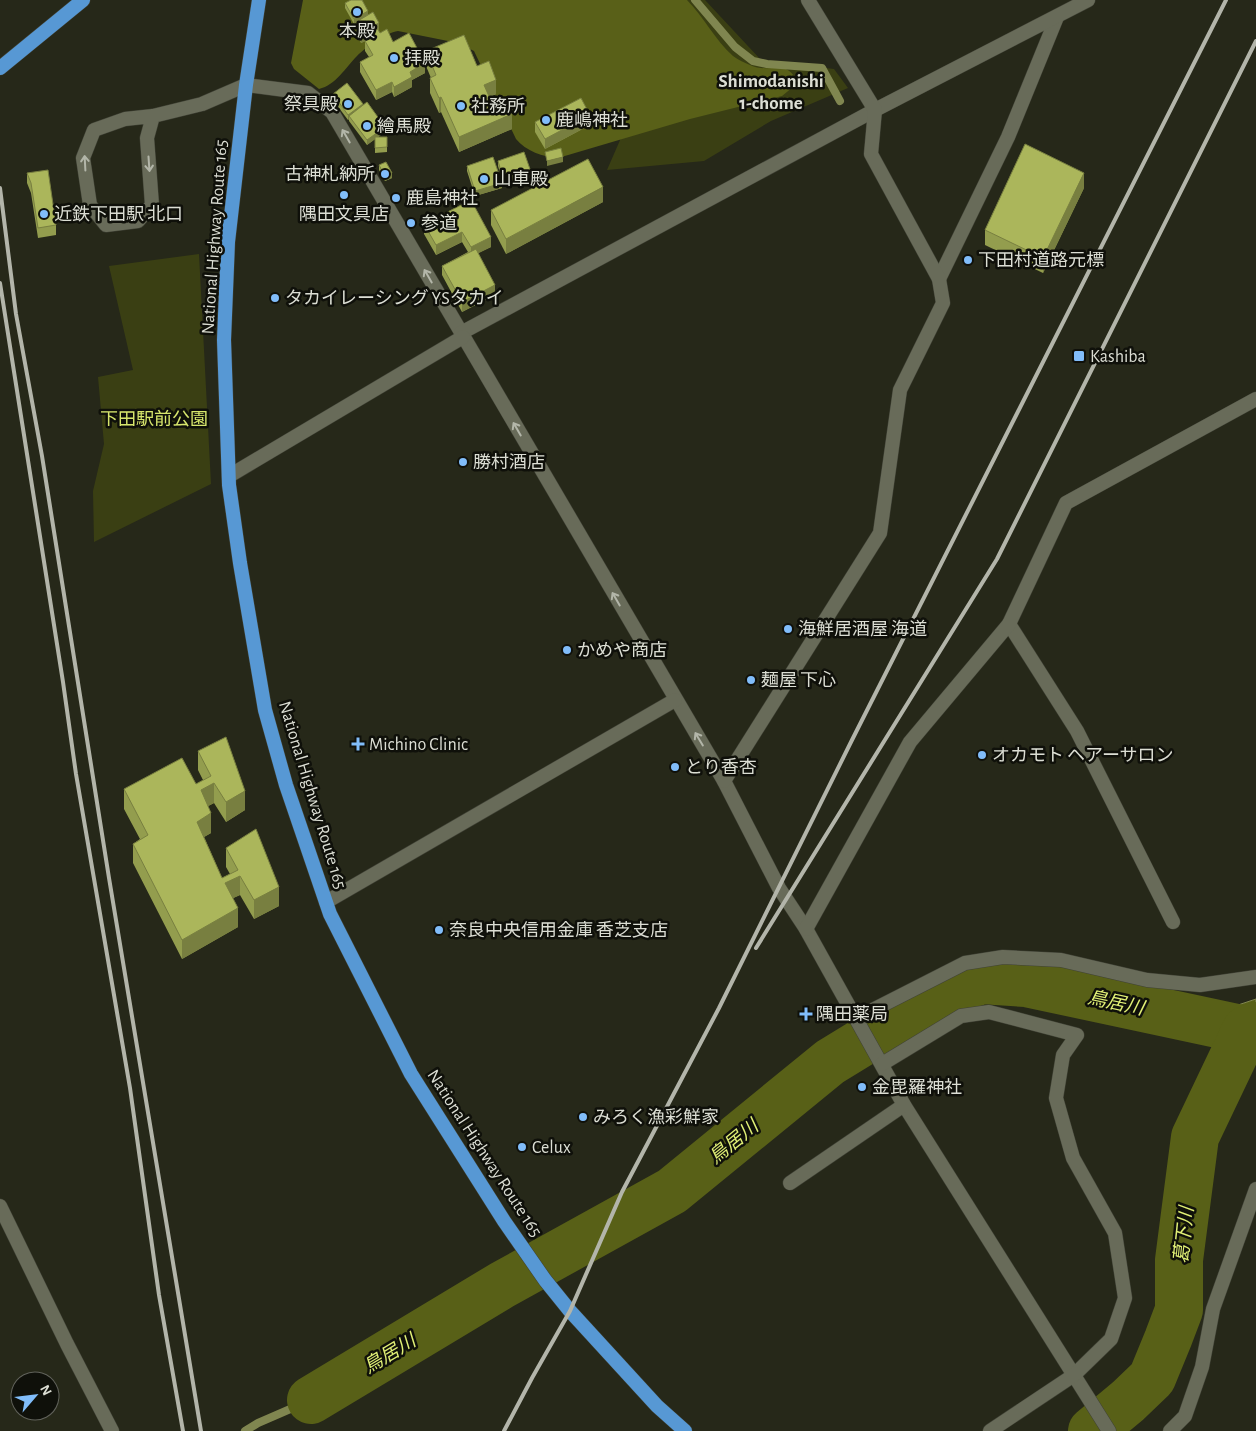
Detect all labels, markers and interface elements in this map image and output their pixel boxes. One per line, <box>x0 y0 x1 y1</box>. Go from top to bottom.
marker: 本殿 <box>351 6 363 18</box>
place label: 本殿 <box>339 22 375 41</box>
place label: 拝殿 <box>404 49 440 68</box>
marker: 拝殿 <box>388 52 400 64</box>
district label: Shimodanishi 1-chome <box>718 72 824 113</box>
place label: 祭具殿 <box>284 94 338 114</box>
place label: 社務所 <box>471 97 525 116</box>
marker: 祭具殿 <box>342 98 354 110</box>
marker: 社務所 <box>455 100 467 112</box>
place label: 鹿嶋神社 <box>556 110 628 130</box>
marker: 鹿嶋神社 <box>540 114 552 126</box>
place label: 繪馬殿 <box>377 117 431 136</box>
marker: 繪馬殿 <box>361 120 373 132</box>
one-way arrow <box>340 129 350 143</box>
street label: National Highway Route 165 <box>199 139 231 335</box>
one-way arrow <box>80 156 89 172</box>
one-way arrow <box>144 156 154 172</box>
place label: 古神札納所 <box>285 164 375 184</box>
marker: 古神札納所 <box>379 168 391 180</box>
place label: 山車殿 <box>494 170 548 189</box>
marker: 山車殿 <box>478 173 490 185</box>
place label: 鹿島神社 <box>406 188 478 208</box>
marker: 隅田文具店 <box>338 189 350 201</box>
marker: 鹿島神社 <box>390 192 402 204</box>
place label: 近鉄下田駅 北口 <box>54 204 183 224</box>
place label: 隅田文具店 <box>299 205 389 224</box>
marker: 近鉄下田駅 北口 <box>38 208 50 220</box>
place label: 参道 <box>421 213 457 233</box>
marker: 参道 <box>405 217 417 229</box>
place label: 下田村道路元標 <box>978 250 1104 270</box>
marker: 下田村道路元標 <box>962 254 974 266</box>
one-way arrow <box>422 269 432 283</box>
place label: タカイレーシング YSタカイ <box>285 288 504 308</box>
marker: タカイレーシング YSタカイ <box>269 292 281 304</box>
place label: Kashiba <box>1090 348 1146 366</box>
marker: Kashiba <box>1072 349 1086 363</box>
park label: 下田駅前公園 <box>100 409 208 429</box>
one-way arrow <box>511 422 521 436</box>
place label: 勝村酒店 <box>473 452 545 472</box>
marker: 勝村酒店 <box>457 456 469 468</box>
one-way arrow <box>611 593 621 607</box>
place label: 海鮮居酒屋 海道 <box>798 619 927 639</box>
marker: 海鮮居酒屋 海道 <box>782 623 794 635</box>
place label: かめや商店 <box>577 641 667 660</box>
marker: かめや商店 <box>561 644 573 656</box>
place label: 麺屋 下心 <box>761 670 836 690</box>
marker: 麺屋 下心 <box>745 674 757 686</box>
street label: National Highway Route 165 <box>275 699 349 891</box>
one-way arrow <box>693 733 703 747</box>
place label: Michino Clinic <box>369 736 468 754</box>
marker: Michino Clinic <box>351 737 365 751</box>
place label: オカモト ヘアーサロン <box>992 747 1174 765</box>
marker: オカモト ヘアーサロン <box>976 749 988 761</box>
place label: とり香杏 <box>685 757 757 777</box>
marker: とり香杏 <box>669 761 681 773</box>
place label: 奈良中央信用金庫 香芝支店 <box>449 920 668 940</box>
marker: 奈良中央信用金庫 香芝支店 <box>433 924 445 936</box>
water label: 鳥居川 <box>1086 986 1148 1019</box>
place label: 隅田薬局 <box>816 1005 888 1024</box>
marker: 隅田薬局 <box>800 1008 812 1020</box>
street label: National Highway Route 165 <box>423 1067 545 1240</box>
place label: 金毘羅神社 <box>872 1078 962 1097</box>
marker: 金毘羅神社 <box>856 1081 868 1093</box>
place label: みろく漁彩鮮家 <box>593 1108 719 1127</box>
marker: みろく漁彩鮮家 <box>577 1111 589 1123</box>
water label: 鳥居川 <box>705 1114 764 1167</box>
place label: Celux <box>532 1139 571 1157</box>
marker: Celux <box>516 1141 528 1153</box>
water label: 葛下川 <box>1171 1204 1197 1265</box>
water label: 鳥居川 <box>359 1329 421 1377</box>
north arrow <box>10 1371 60 1421</box>
text: N <box>37 1383 54 1398</box>

